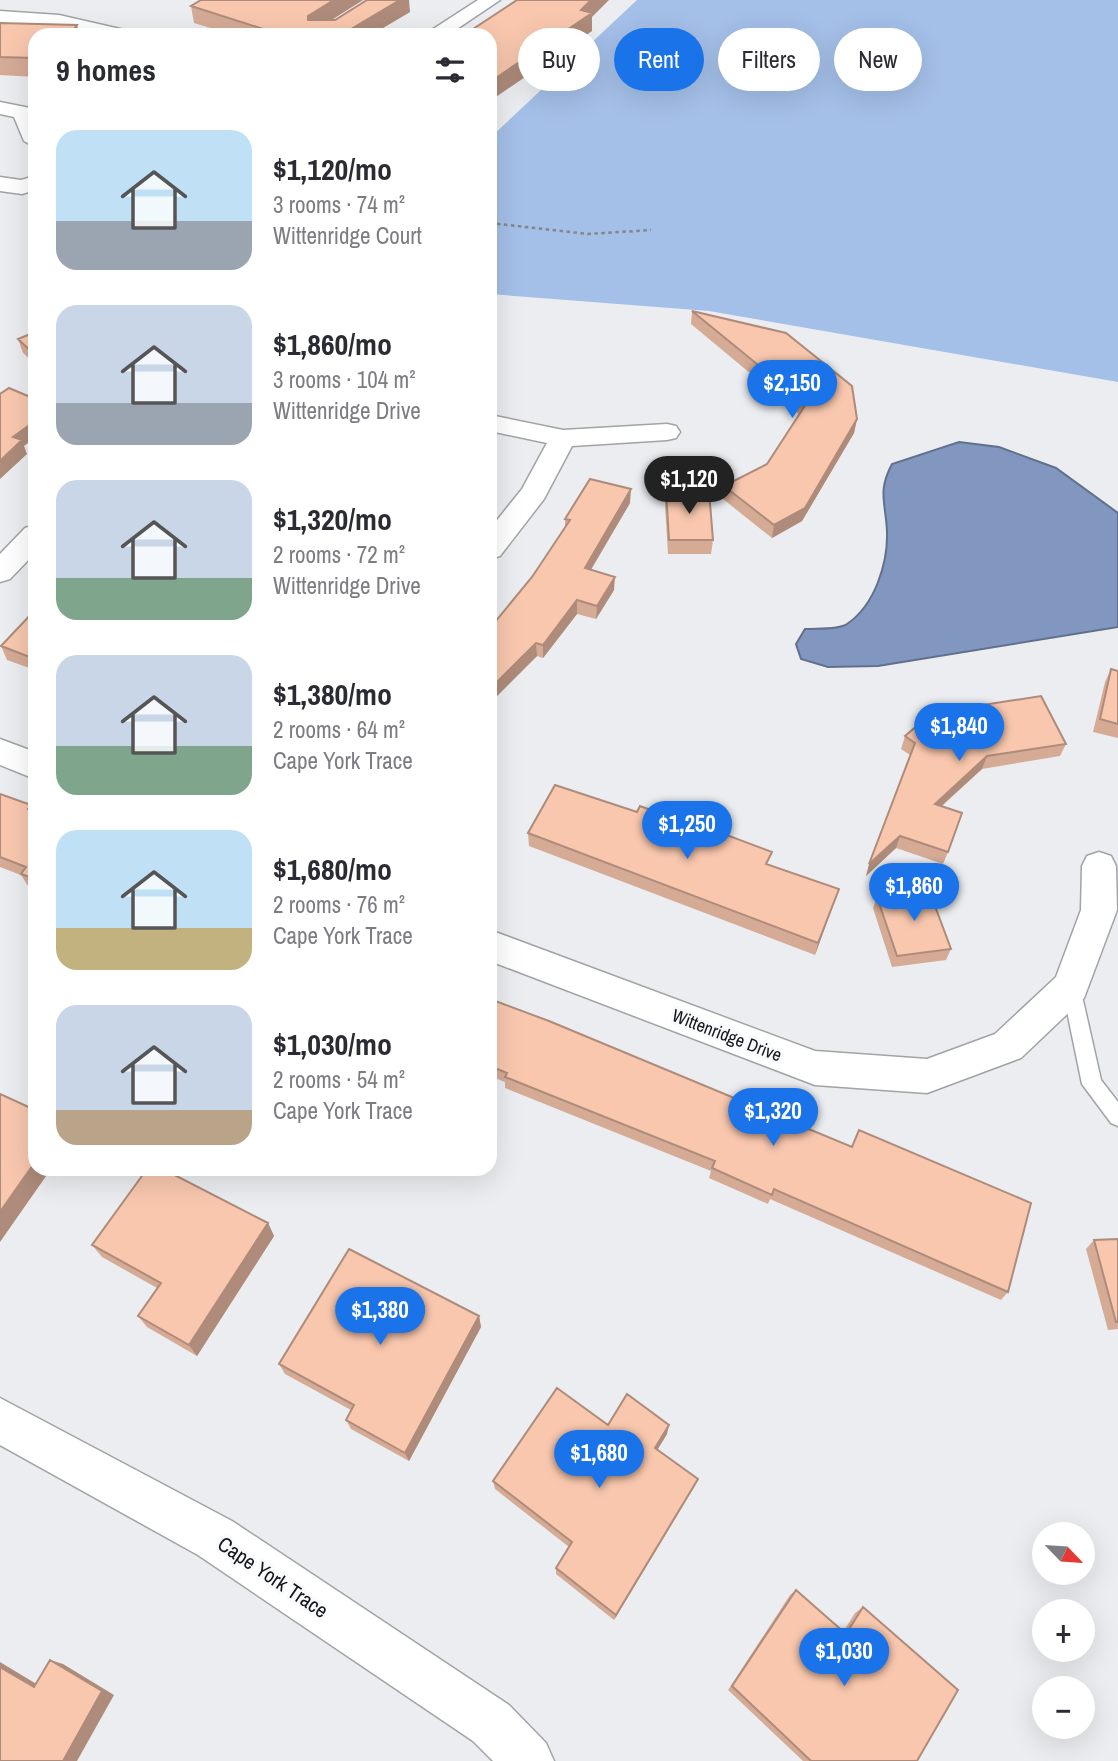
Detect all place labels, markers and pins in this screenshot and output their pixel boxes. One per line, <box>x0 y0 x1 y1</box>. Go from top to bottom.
pin: $2,150 <box>735 360 849 420</box>
pin: $1,120 <box>632 456 746 516</box>
pin: $1,840 <box>902 704 1016 763</box>
pin: $1,250 <box>630 802 744 861</box>
pin: $1,860 <box>857 864 971 923</box>
pin: $1,320 <box>716 1088 830 1148</box>
pin: $1,380 <box>323 1288 437 1347</box>
pin: $1,680 <box>542 1430 656 1490</box>
pin: $1,030 <box>787 1628 901 1688</box>

